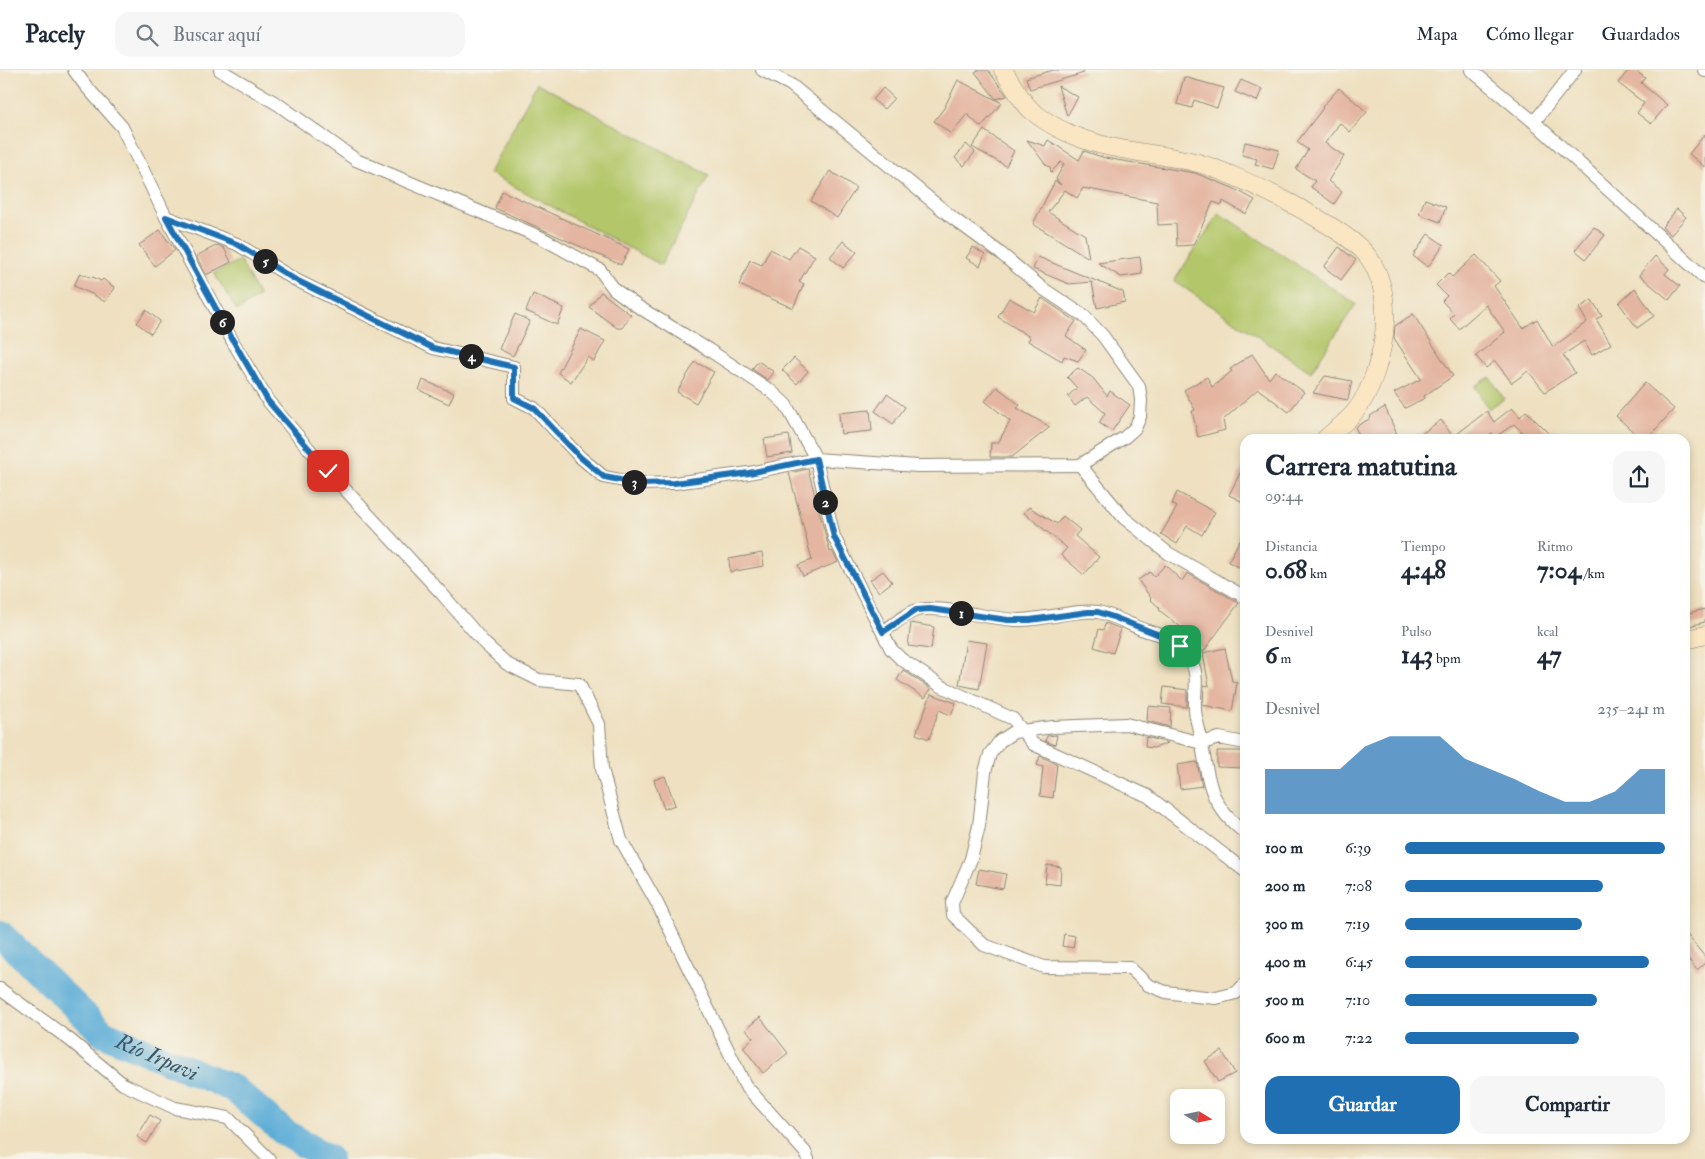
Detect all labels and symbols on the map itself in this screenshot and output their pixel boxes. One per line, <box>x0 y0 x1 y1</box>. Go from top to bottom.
pin: 5 <box>252 248 278 274</box>
pin: 6 <box>210 310 234 334</box>
pin: 4 <box>458 344 484 368</box>
pin <box>307 450 349 492</box>
pin: 3 <box>622 470 646 494</box>
pin: 2 <box>812 490 838 514</box>
pin: 1 <box>948 600 974 626</box>
pin <box>1159 625 1201 667</box>
water label: Río Irpavi <box>110 1027 203 1087</box>
north arrow <box>1170 1089 1225 1144</box>

